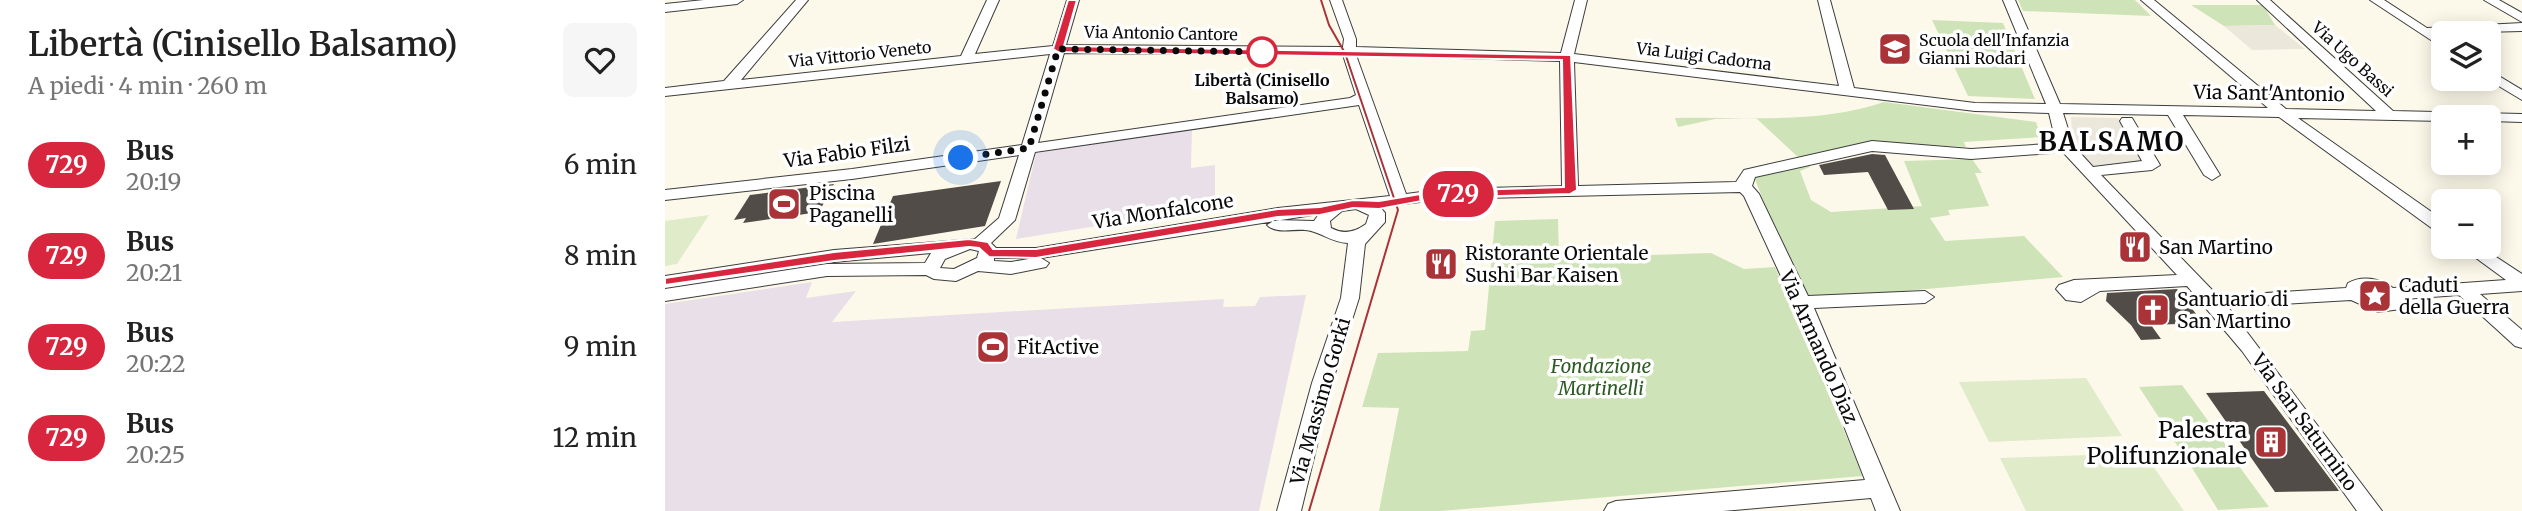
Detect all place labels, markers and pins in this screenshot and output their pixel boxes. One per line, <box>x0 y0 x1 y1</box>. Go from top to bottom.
school or university icon: Scuola dell'Infanzia Gianni Rodari <box>1876 30 1914 68</box>
place label: Scuola dell'Infanzia Gianni Rodari <box>1919 30 2070 68</box>
marker: Libertà (Cinisello Balsamo) <box>1247 37 1277 67</box>
place label: Libertà (Cinisello Balsamo) <box>1195 70 1330 108</box>
place label: Piscina Paganelli <box>809 181 893 227</box>
sports icon: Piscina Paganelli <box>765 185 803 223</box>
restaurant icon: San Martino <box>2116 228 2154 266</box>
place label: San Martino <box>2159 235 2273 259</box>
place label: Ristorante Orientale Sushi Bar Kaisen <box>1465 241 1648 287</box>
restaurant icon: Ristorante Orientale Sushi Bar Kaisen <box>1422 245 1460 283</box>
place label: Caduti della Guerra <box>2399 273 2510 319</box>
place icon: Caduti della Guerra <box>2356 277 2394 315</box>
place label: Santuario di San Martino <box>2177 287 2291 333</box>
church icon: Santuario di San Martino <box>2134 291 2172 329</box>
sports icon: FitActive <box>974 328 1012 366</box>
place label: FitActive <box>1017 335 1099 359</box>
place label: Palestra Polifunzionale <box>2086 415 2247 470</box>
building icon: Palestra Polifunzionale <box>2252 423 2290 461</box>

